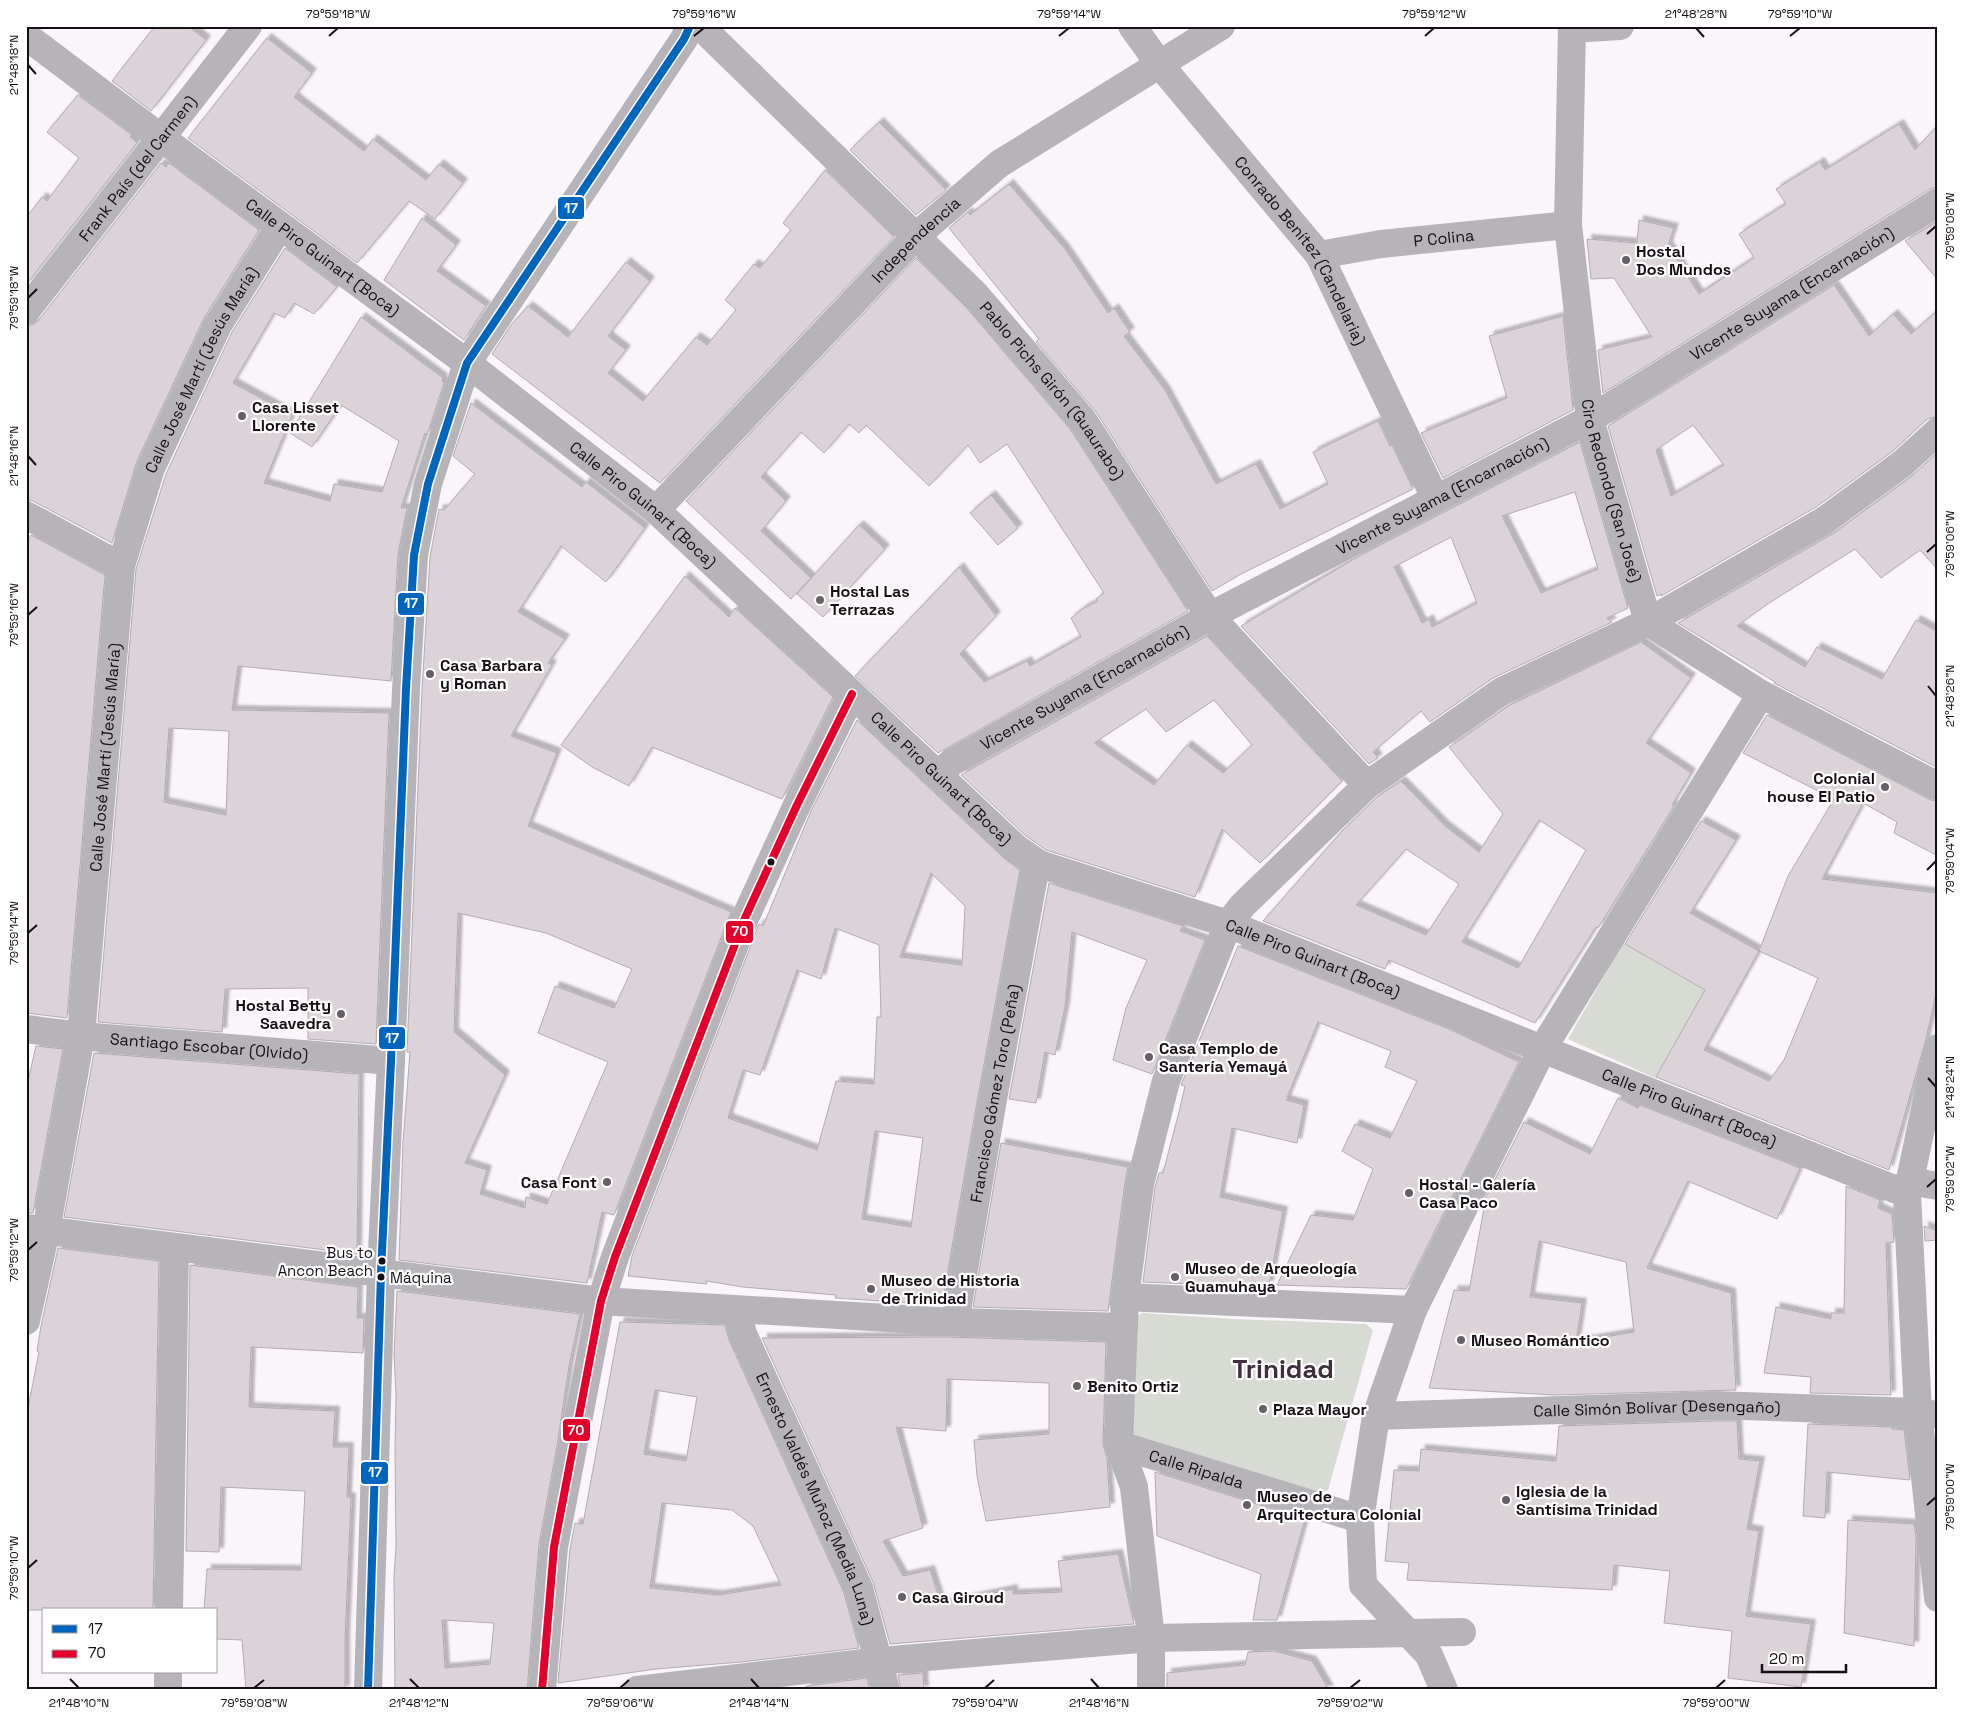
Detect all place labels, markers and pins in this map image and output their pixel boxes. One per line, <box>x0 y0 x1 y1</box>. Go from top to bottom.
place label: Hostal Dos Mundos <box>1636 241 1731 280</box>
marker: Hostal Dos Mundos <box>1620 254 1632 266</box>
place label: Casa Lisset Llorente <box>252 397 339 436</box>
marker: Casa Lisset Llorente <box>236 410 248 422</box>
place label: Hostal Las Terrazas <box>830 581 910 620</box>
marker: Hostal Las Terrazas <box>814 594 826 606</box>
place label: Casa Barbara y Roman <box>440 655 542 694</box>
marker: Casa Barbara y Roman <box>424 668 436 680</box>
place label: Colonial house El Patio <box>1767 768 1875 807</box>
marker: Colonial house El Patio <box>1879 781 1891 793</box>
unlabelled marker <box>766 857 776 867</box>
place label: Hostal Betty Saavedra <box>235 995 331 1034</box>
marker: Hostal Betty Saavedra <box>335 1008 347 1020</box>
place label: Casa Templo de Santería Yemayá <box>1159 1038 1287 1077</box>
marker: Casa Templo de Santería Yemayá <box>1143 1051 1155 1063</box>
place label: Casa Font <box>521 1172 597 1193</box>
place label: Hostal - Galería Casa Paco <box>1419 1174 1536 1213</box>
marker: Casa Font <box>601 1176 613 1188</box>
marker: Hostal - Galería Casa Paco <box>1403 1187 1415 1199</box>
place label: Bus to Ancon Beach <box>278 1243 373 1280</box>
marker: Bus to Ancon Beach <box>377 1256 387 1266</box>
place label: Museo de Arqueología Guamuhaya <box>1185 1258 1357 1297</box>
place label: Máquina <box>390 1268 452 1287</box>
place label: Museo de Historia de Trinidad <box>881 1270 1020 1309</box>
marker: Museo de Arqueología Guamuhaya <box>1169 1271 1181 1283</box>
marker: Máquina <box>376 1272 386 1282</box>
marker: Museo de Historia de Trinidad <box>865 1283 877 1295</box>
place label: Museo Romántico <box>1471 1330 1610 1351</box>
marker: Museo Romántico <box>1455 1334 1467 1346</box>
place label: Benito Ortiz <box>1087 1376 1179 1397</box>
marker: Benito Ortiz <box>1071 1380 1083 1392</box>
place label: Plaza Mayor <box>1273 1399 1367 1420</box>
marker: Plaza Mayor <box>1257 1403 1269 1415</box>
place label: Iglesia de la Santísima Trinidad <box>1516 1481 1658 1520</box>
place label: Museo de Arquitectura Colonial <box>1257 1486 1421 1525</box>
marker: Iglesia de la Santísima Trinidad <box>1500 1494 1512 1506</box>
marker: Museo de Arquitectura Colonial <box>1241 1499 1253 1511</box>
place label: Casa Giroud <box>912 1587 1004 1608</box>
marker: Casa Giroud <box>896 1591 908 1603</box>

